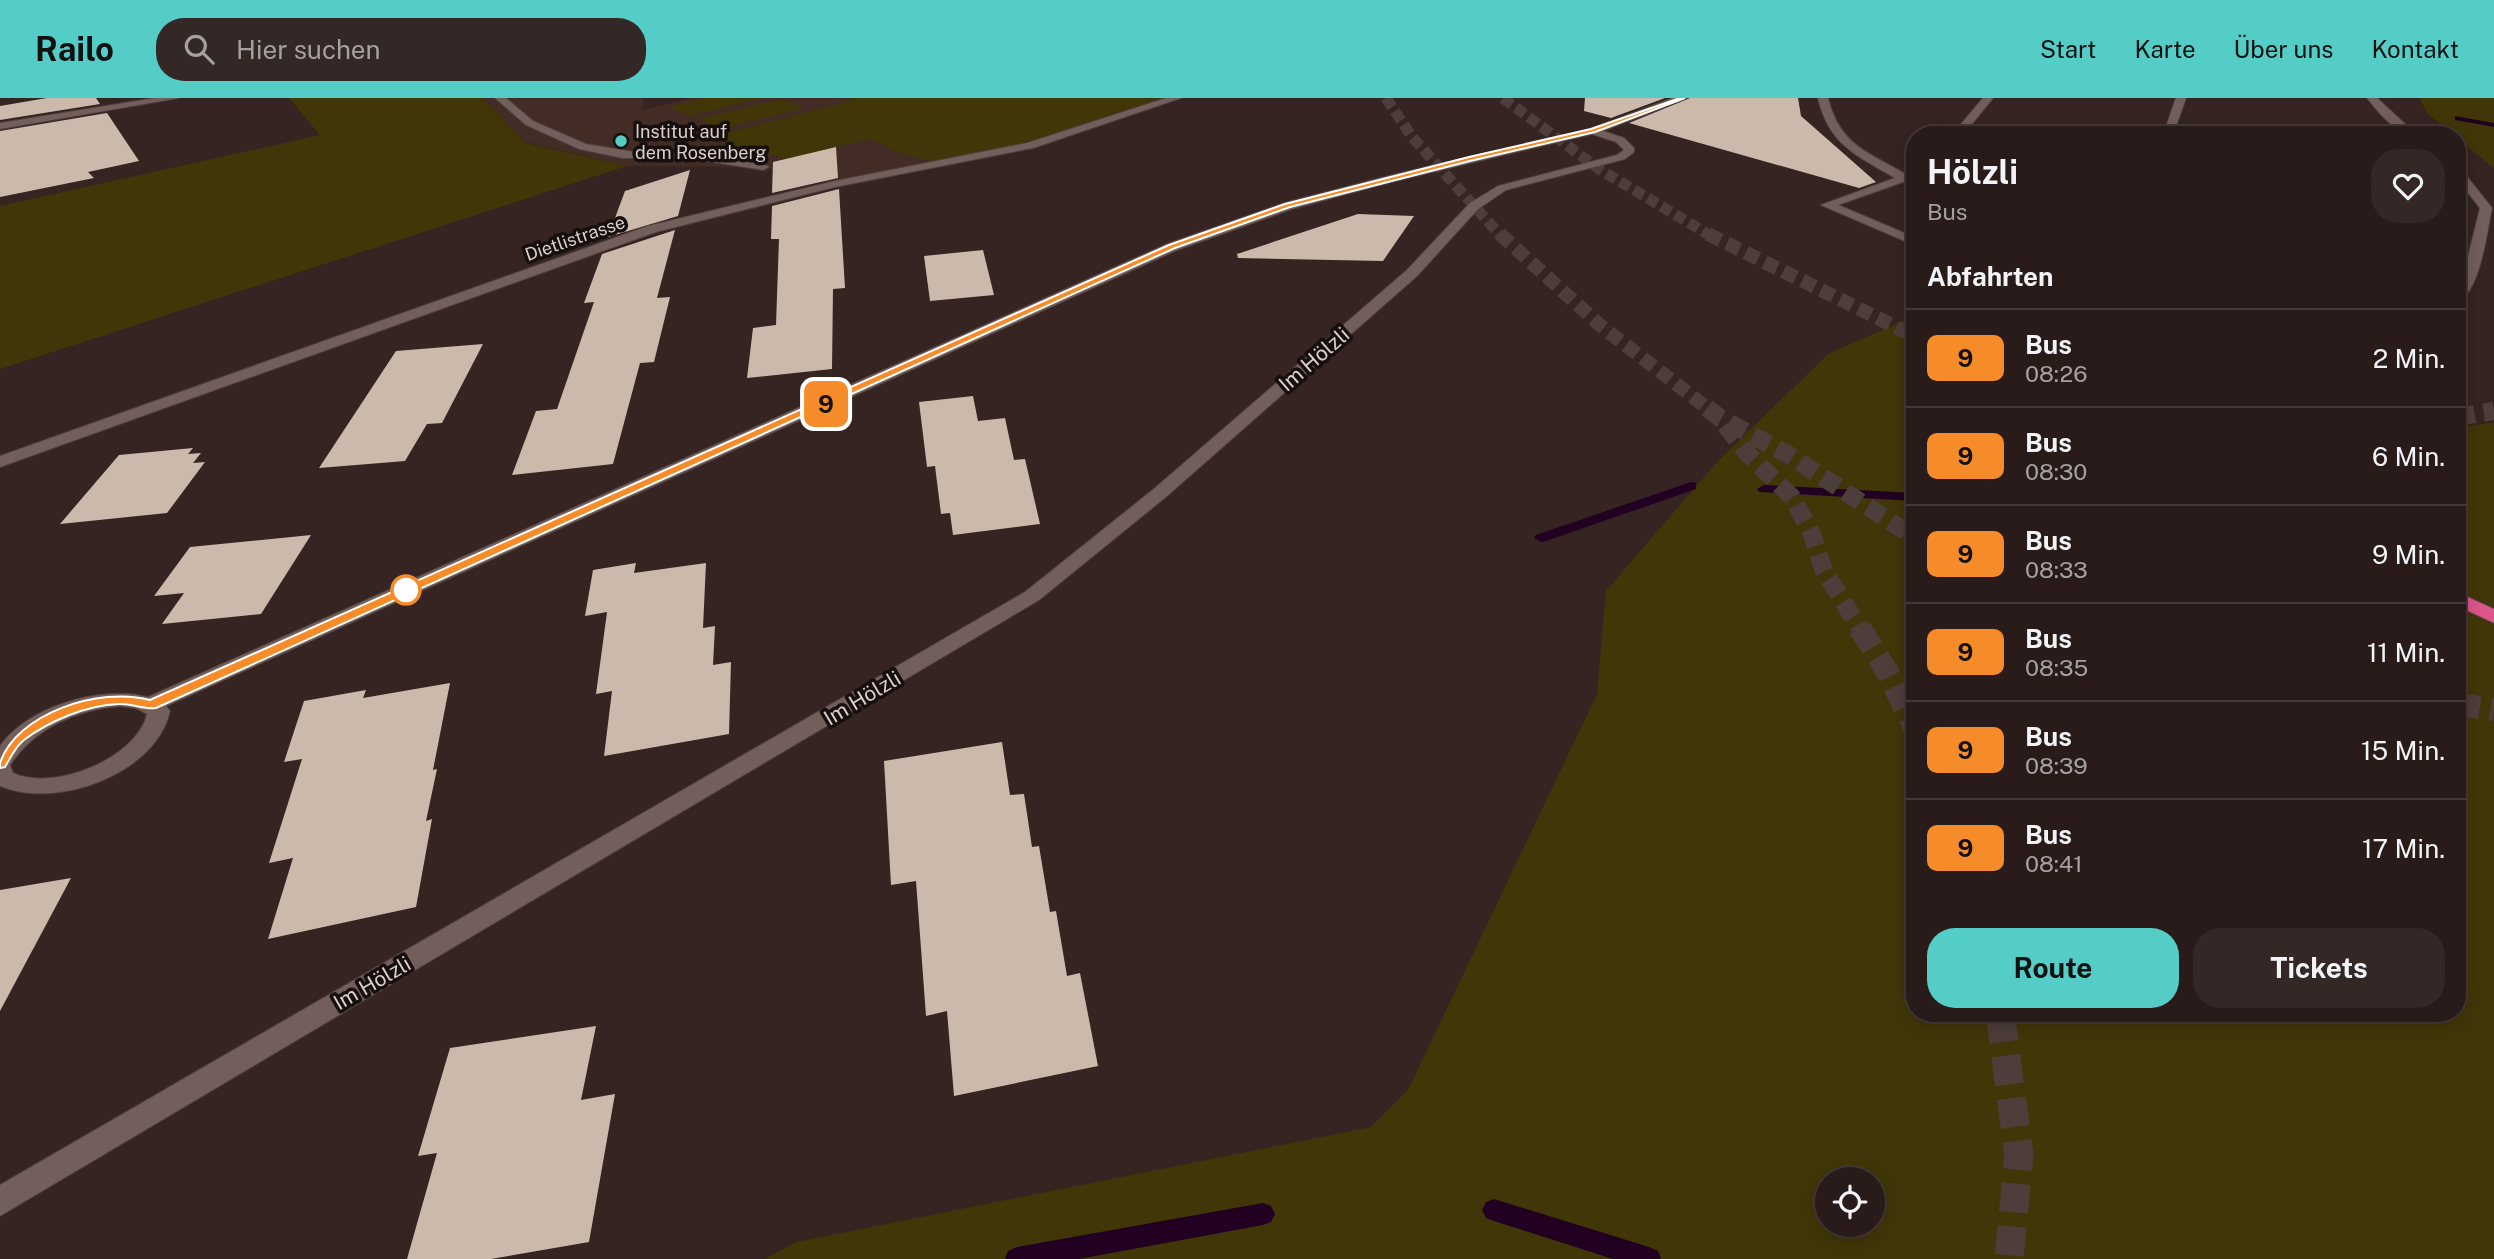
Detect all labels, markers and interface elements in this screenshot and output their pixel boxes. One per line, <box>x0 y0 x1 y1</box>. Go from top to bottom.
search box <box>156 18 646 81</box>
text: Railo <box>35 30 114 68</box>
icon: search <box>180 30 218 68</box>
text: Hier suchen <box>236 34 381 65</box>
text: Start <box>2040 35 2096 63</box>
text: Karte <box>2134 35 2196 63</box>
text: Über uns <box>2234 35 2333 63</box>
text: Kontakt <box>2371 35 2459 63</box>
place label: Institut auf dem Rosenberg <box>635 121 766 163</box>
marker: Institut auf dem Rosenberg <box>613 133 629 149</box>
button: heart <box>2371 149 2445 223</box>
text: Hölzli <box>1927 153 2018 191</box>
text: Bus <box>1927 198 1967 225</box>
street label: Dietlistrasse <box>522 211 628 265</box>
text: Abfahrten <box>1927 261 2053 292</box>
street label: Im Hölzli <box>1274 322 1354 396</box>
text: Bus <box>2025 329 2072 360</box>
text: 2 Min. <box>2373 343 2445 374</box>
text: 9 <box>1958 344 1973 372</box>
text: 08:26 <box>2025 360 2088 387</box>
line badge: 9 <box>803 381 849 427</box>
text: 9 <box>818 390 834 418</box>
text: Bus <box>2025 427 2072 458</box>
text: 6 Min. <box>2372 441 2445 472</box>
text: 9 <box>1958 442 1973 470</box>
text: 08:30 <box>2025 458 2087 485</box>
text: Bus <box>2025 525 2072 556</box>
text: 9 Min. <box>2372 539 2445 570</box>
text: 9 <box>1958 540 1973 568</box>
text: 08:33 <box>2025 556 2088 583</box>
unlabelled marker <box>391 575 421 605</box>
text: Bus <box>2025 623 2072 654</box>
text: 11 Min. <box>2367 637 2445 668</box>
text: 9 <box>1958 638 1973 666</box>
text: 08:35 <box>2025 654 2088 681</box>
street label: Im Hölzli <box>819 665 905 731</box>
text: Bus <box>2025 721 2072 752</box>
text: 15 Min. <box>2361 735 2445 766</box>
text: 9 <box>1958 736 1973 764</box>
text: 08:39 <box>2025 752 2088 779</box>
text: Bus <box>2025 819 2072 850</box>
text: 17 Min. <box>2362 833 2445 864</box>
text: 9 <box>1958 834 1973 862</box>
text: 08:41 <box>2025 850 2083 877</box>
button: Route <box>1927 928 2179 1008</box>
button: Tickets <box>2193 928 2445 1008</box>
street label: Im Hölzli <box>329 951 415 1015</box>
map controls <box>1815 1167 1885 1237</box>
button: locate <box>1815 1167 1885 1237</box>

